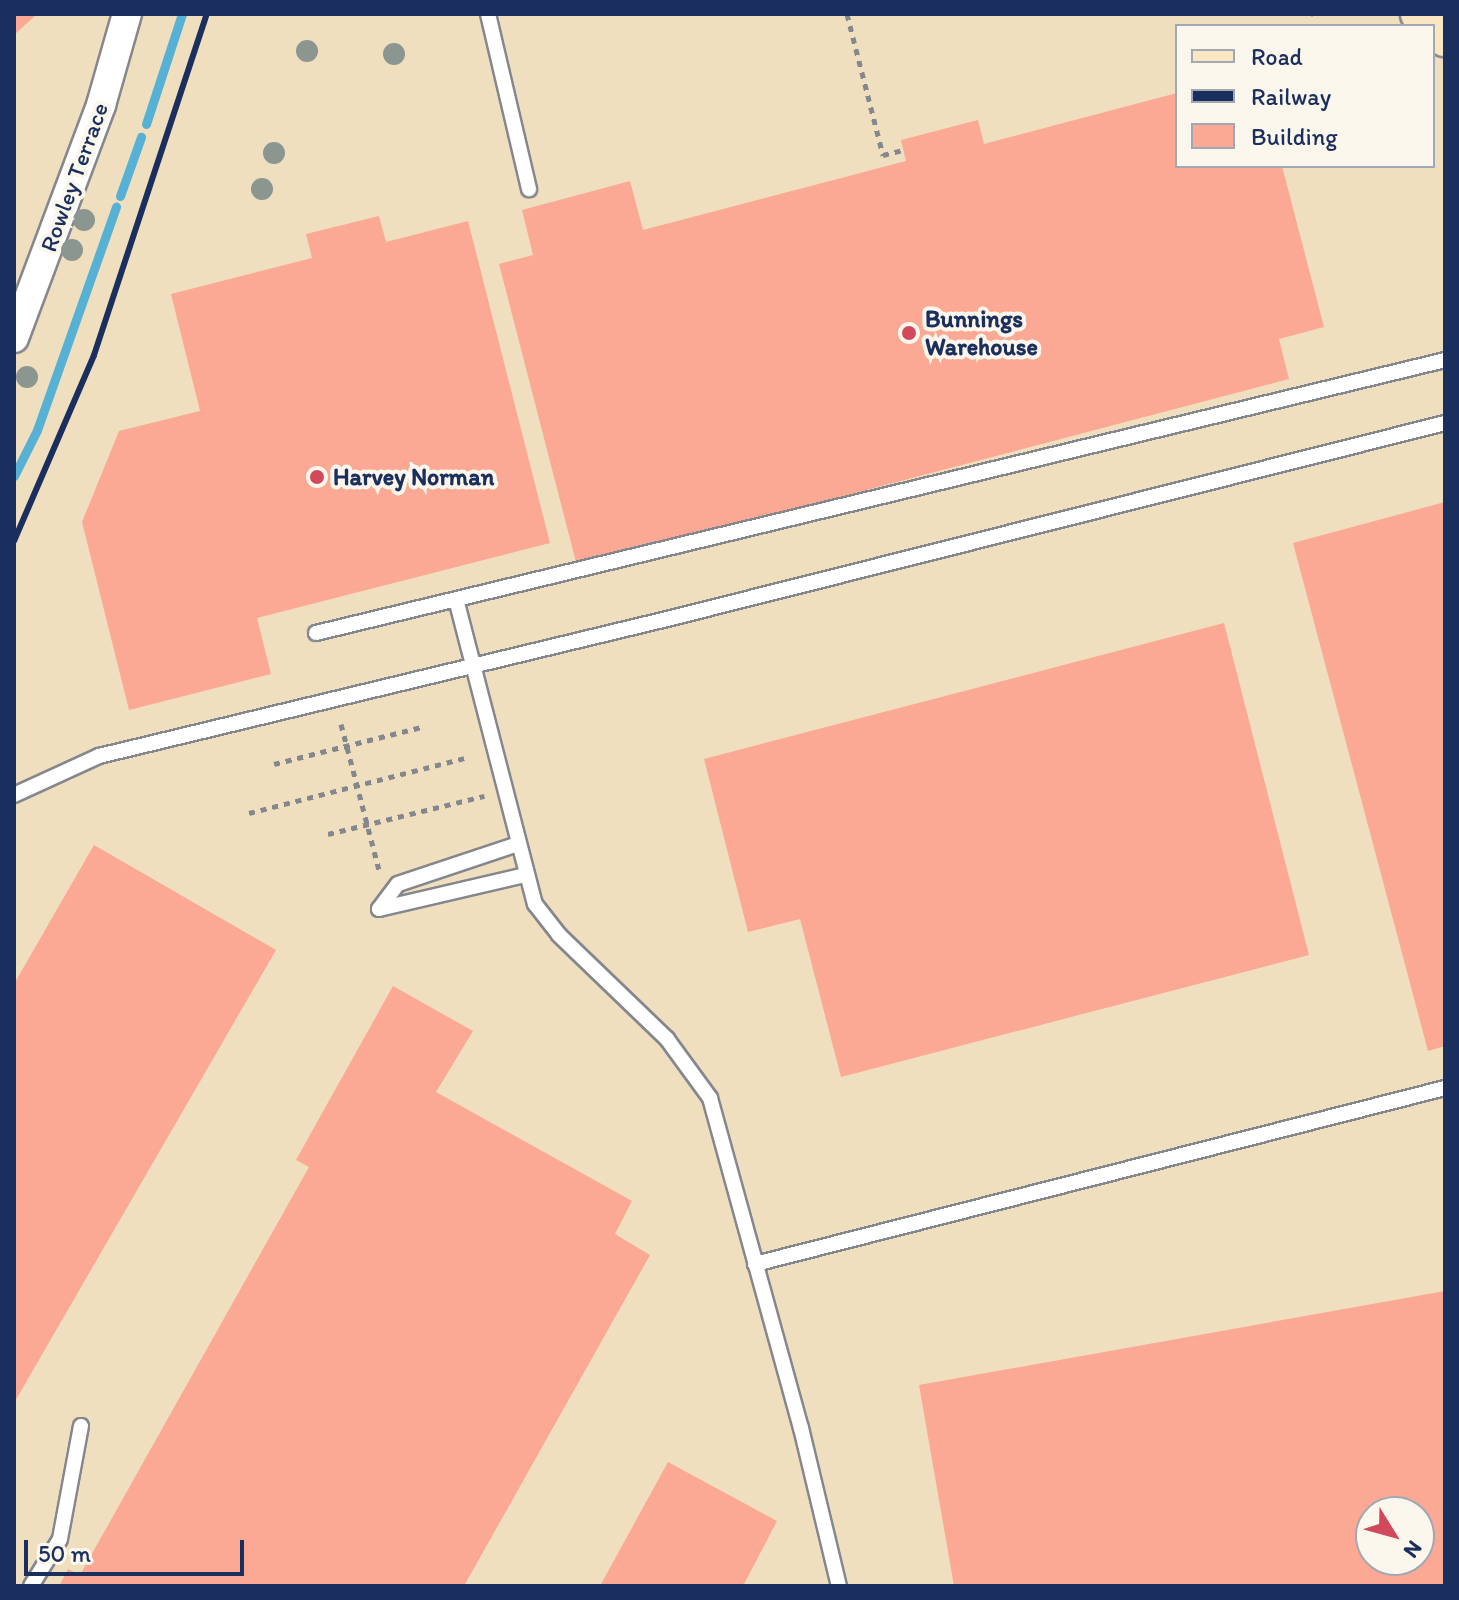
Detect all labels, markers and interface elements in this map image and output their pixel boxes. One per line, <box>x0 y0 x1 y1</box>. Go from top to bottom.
legend <box>1175 24 1435 168</box>
text: Road <box>1251 42 1303 71</box>
text: Railway <box>1251 82 1331 111</box>
street label: Rowley Terrace <box>34 100 114 254</box>
text: Building <box>1251 122 1338 151</box>
place label: Bunnings Warehouse <box>925 305 1038 361</box>
marker: Bunnings Warehouse <box>900 324 918 342</box>
place label: Harvey Norman <box>333 463 494 491</box>
marker: Harvey Norman <box>308 468 326 486</box>
north arrow <box>1355 1496 1435 1576</box>
scale bar <box>28 1524 248 1574</box>
text: N <box>1398 1535 1428 1564</box>
text: 50 m <box>38 1539 91 1568</box>

